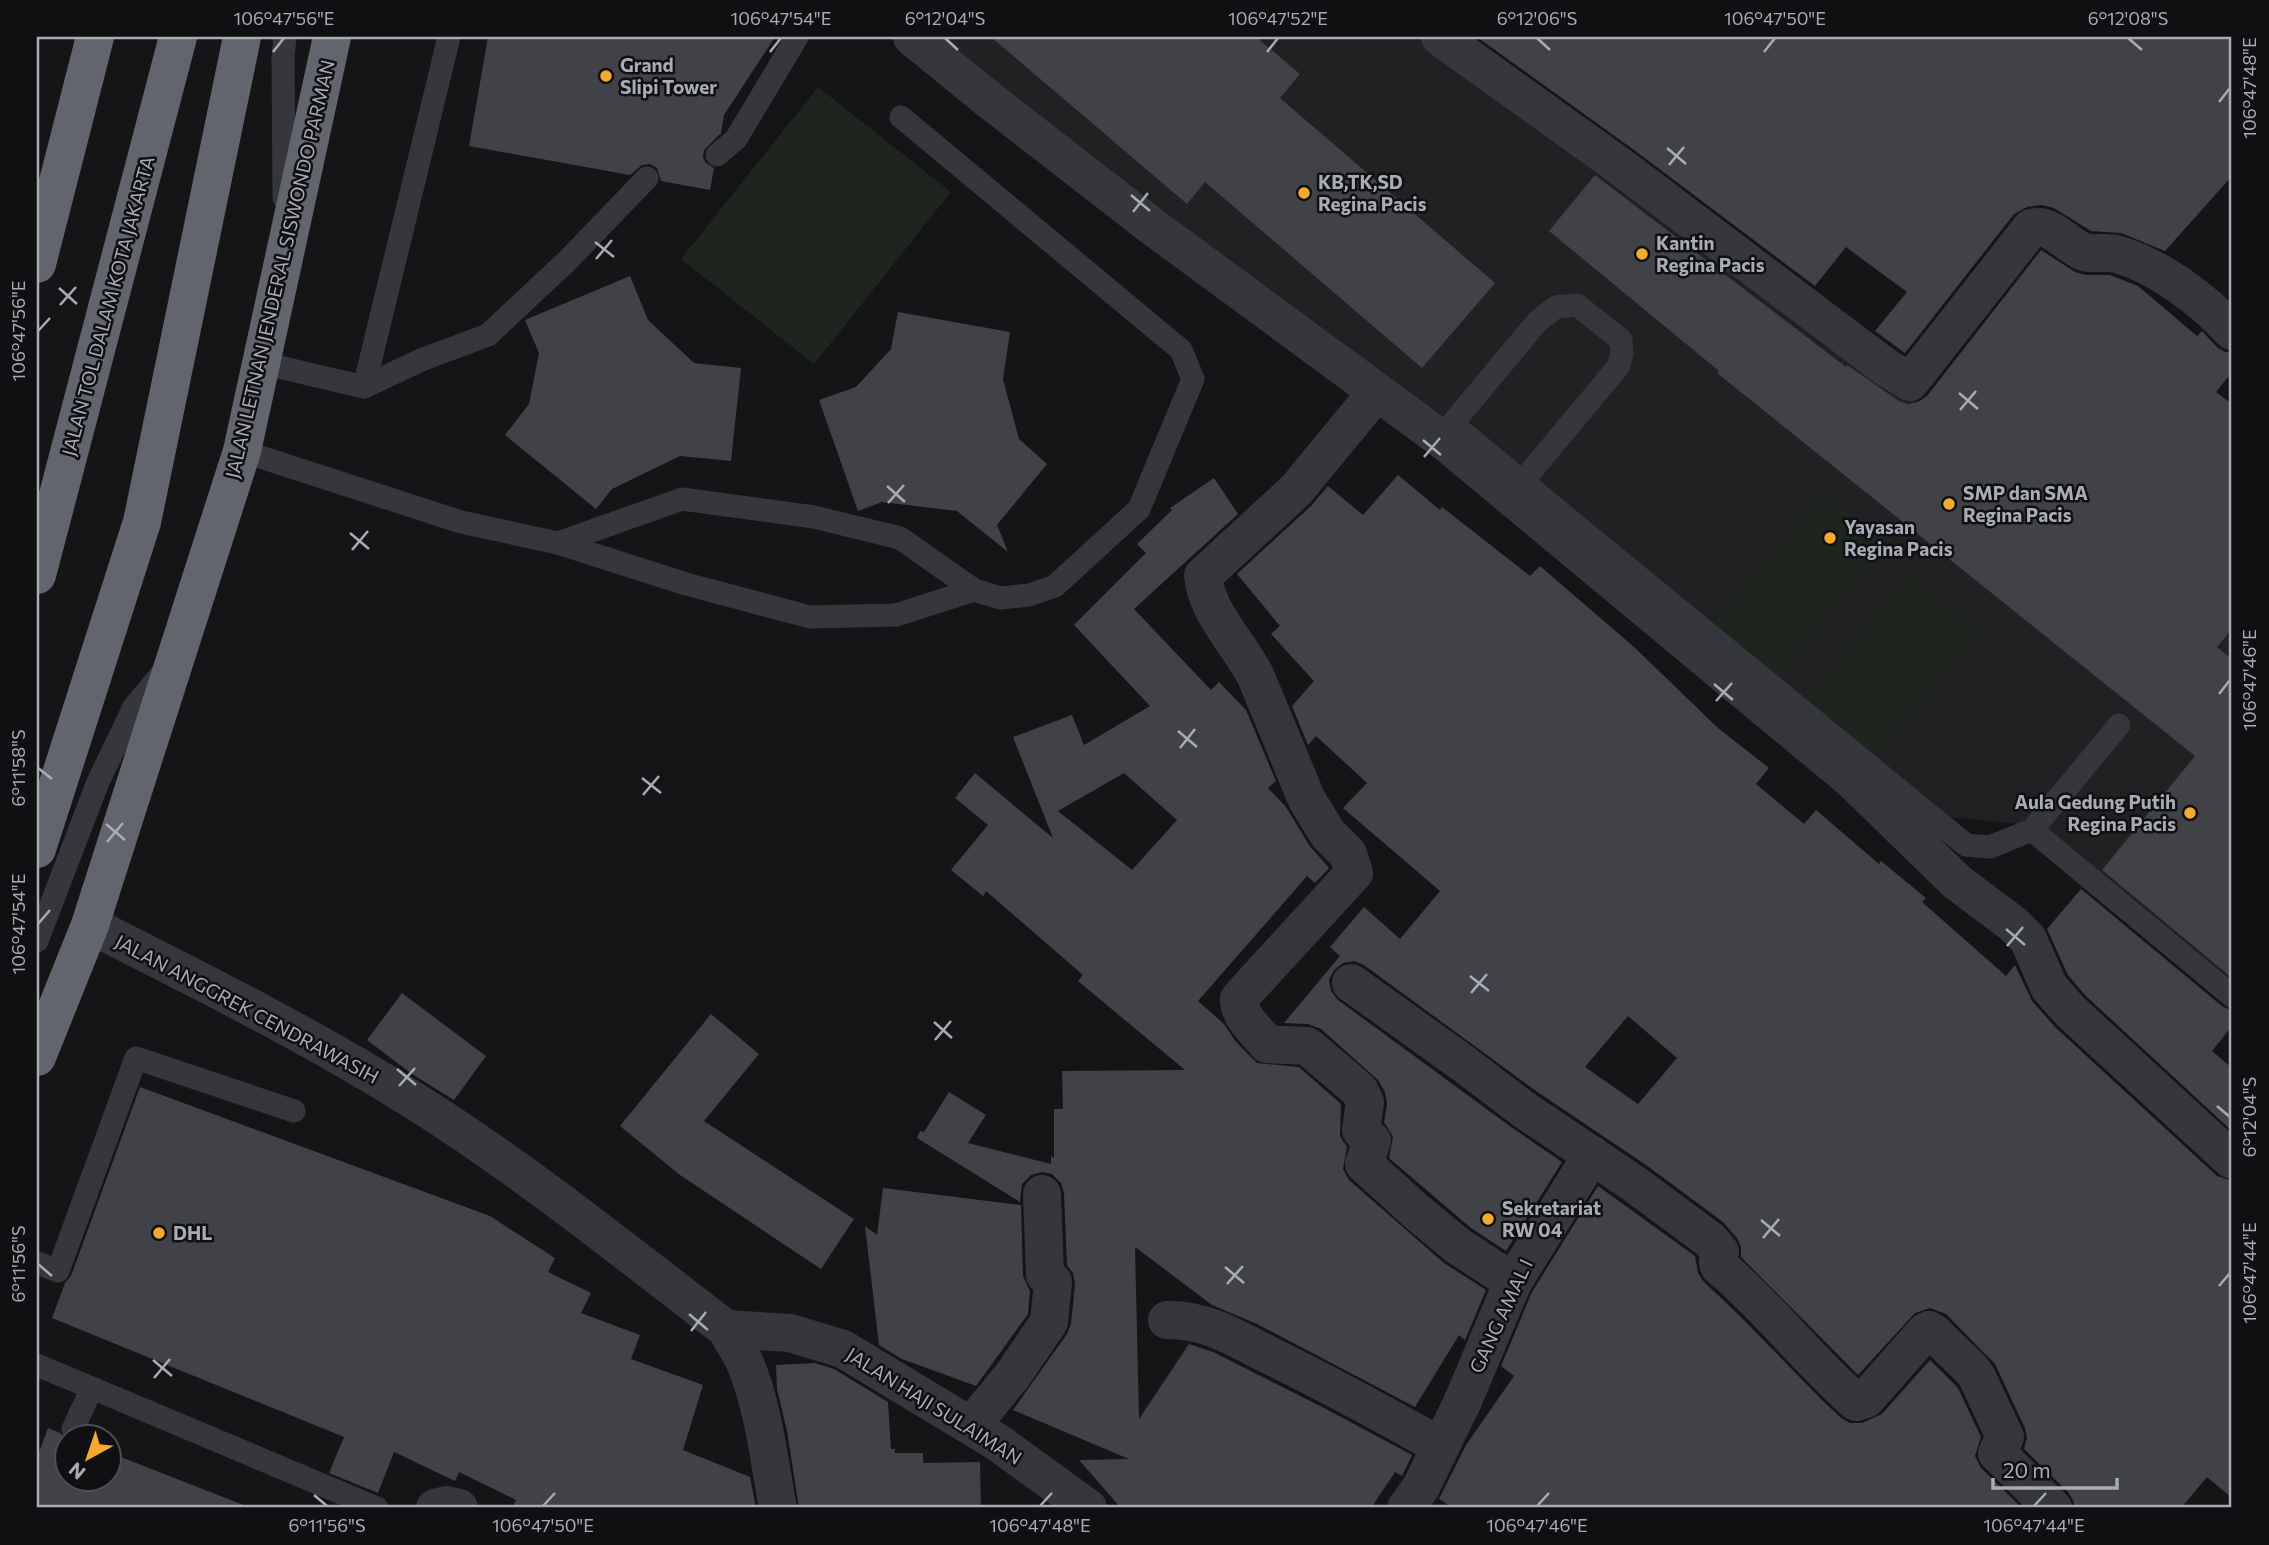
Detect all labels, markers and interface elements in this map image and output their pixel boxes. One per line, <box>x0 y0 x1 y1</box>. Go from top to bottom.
text: 106°47'56"E <box>233 7 335 29</box>
text: 106°47'54"E <box>731 7 831 29</box>
text: 6°12'04"S <box>905 7 985 29</box>
text: 106°47'52"E <box>1228 7 1328 29</box>
text: 6°12'06"S <box>1497 7 1577 29</box>
text: 106°47'50"E <box>1724 7 1826 29</box>
text: 6°12'08"S <box>2088 7 2168 29</box>
text: 106°47'48"E <box>2238 37 2260 139</box>
place label: Grand Slipi Tower <box>620 53 717 98</box>
street label: JALAN LETNAN JENDERAL SISWONDO PARMAN <box>220 57 339 480</box>
marker: Grand Slipi Tower <box>598 68 614 84</box>
street label: JALAN TOL DALAM KOTA JAKARTA <box>56 153 159 458</box>
place label: KB,TK,SD Regina Pacis <box>1318 170 1427 215</box>
marker: KB,TK,SD Regina Pacis <box>1296 185 1312 201</box>
place label: Kantin Regina Pacis <box>1656 231 1765 276</box>
marker: Kantin Regina Pacis <box>1634 246 1650 262</box>
text: 106°47'56"E <box>7 280 29 382</box>
place label: SMP dan SMA Regina Pacis <box>1963 481 2088 526</box>
marker: SMP dan SMA Regina Pacis <box>1941 496 1957 512</box>
place label: Yayasan Regina Pacis <box>1844 515 1953 560</box>
marker: Yayasan Regina Pacis <box>1822 530 1838 546</box>
text: 106°47'46"E <box>2238 629 2260 731</box>
text: 6°11'58"S <box>7 730 29 806</box>
place label: Aula Gedung Putih Regina Pacis <box>2015 790 2176 835</box>
marker: Aula Gedung Putih Regina Pacis <box>2182 805 2198 821</box>
text: 106°47'54"E <box>7 874 29 974</box>
street label: JALAN ANGGREK CENDRAWASIH <box>112 929 383 1088</box>
text: 6°12'04"S <box>2238 1077 2260 1157</box>
place label: Sekretariat RW 04 <box>1502 1196 1601 1241</box>
marker: Sekretariat RW 04 <box>1480 1211 1496 1227</box>
place label: DHL <box>173 1221 212 1244</box>
text: 106°47'44"E <box>2238 1222 2260 1324</box>
marker: DHL <box>151 1225 167 1241</box>
text: 6°11'56"S <box>7 1226 29 1302</box>
street label: GANG AMAL I <box>1464 1255 1537 1376</box>
street label: JALAN HAJI SULAIMAN <box>842 1342 1026 1469</box>
north arrow <box>52 1422 122 1492</box>
scale bar <box>1993 1447 2117 1491</box>
text: 20 m <box>2003 1457 2051 1482</box>
text: N <box>64 1458 90 1485</box>
text: 6°11'56"S <box>289 1514 365 1536</box>
text: 106°47'50"E <box>492 1514 594 1536</box>
text: 106°47'48"E <box>989 1514 1091 1536</box>
text: 106°47'46"E <box>1486 1514 1588 1536</box>
text: 106°47'44"E <box>1983 1514 2085 1536</box>

